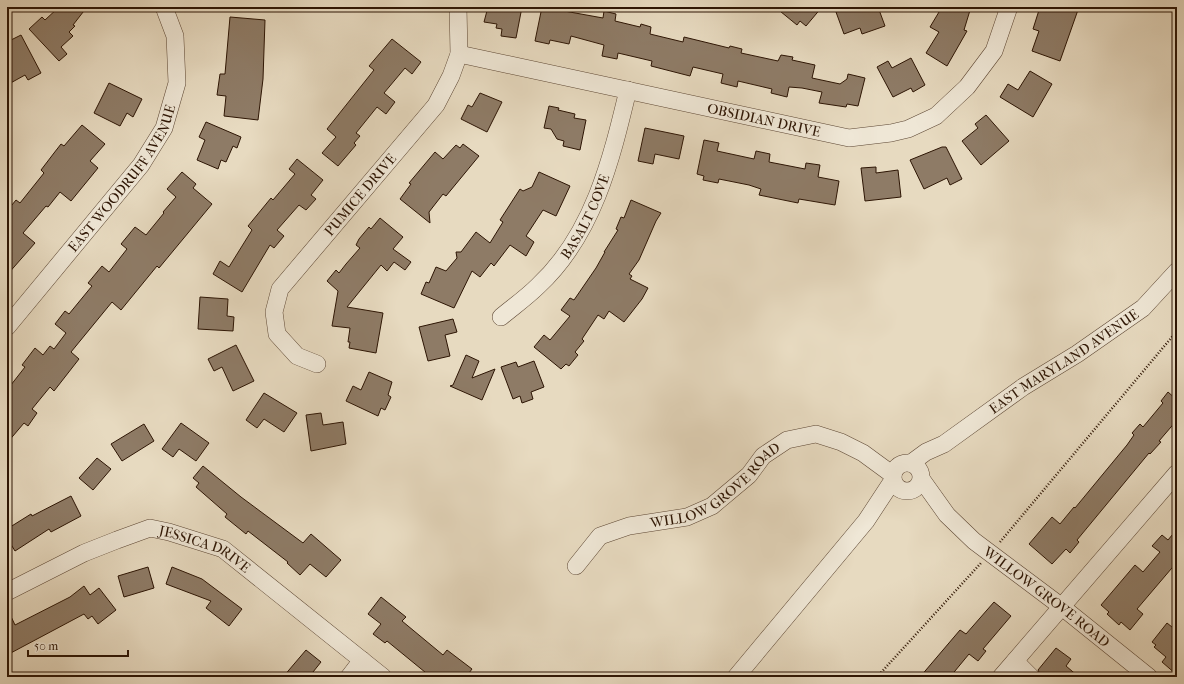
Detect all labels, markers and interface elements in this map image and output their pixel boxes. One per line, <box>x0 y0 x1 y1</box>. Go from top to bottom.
street label: OBSIDIAN DRIVE <box>706 99 823 140</box>
street label: EAST WOODRUFF AVENUE <box>64 102 179 255</box>
street label: PUMICE DRIVE <box>320 150 400 239</box>
street label: BASALT COVE <box>557 172 613 262</box>
street label: EAST MARYLAND AVENUE <box>986 305 1142 417</box>
street label: WILLOW GROVE ROAD <box>648 438 783 531</box>
street label: JESSICA DRIVE <box>157 521 254 576</box>
street label: WILLOW GROVE ROAD <box>979 542 1114 651</box>
scale bar <box>28 632 128 658</box>
text: 50 m <box>34 639 58 653</box>

